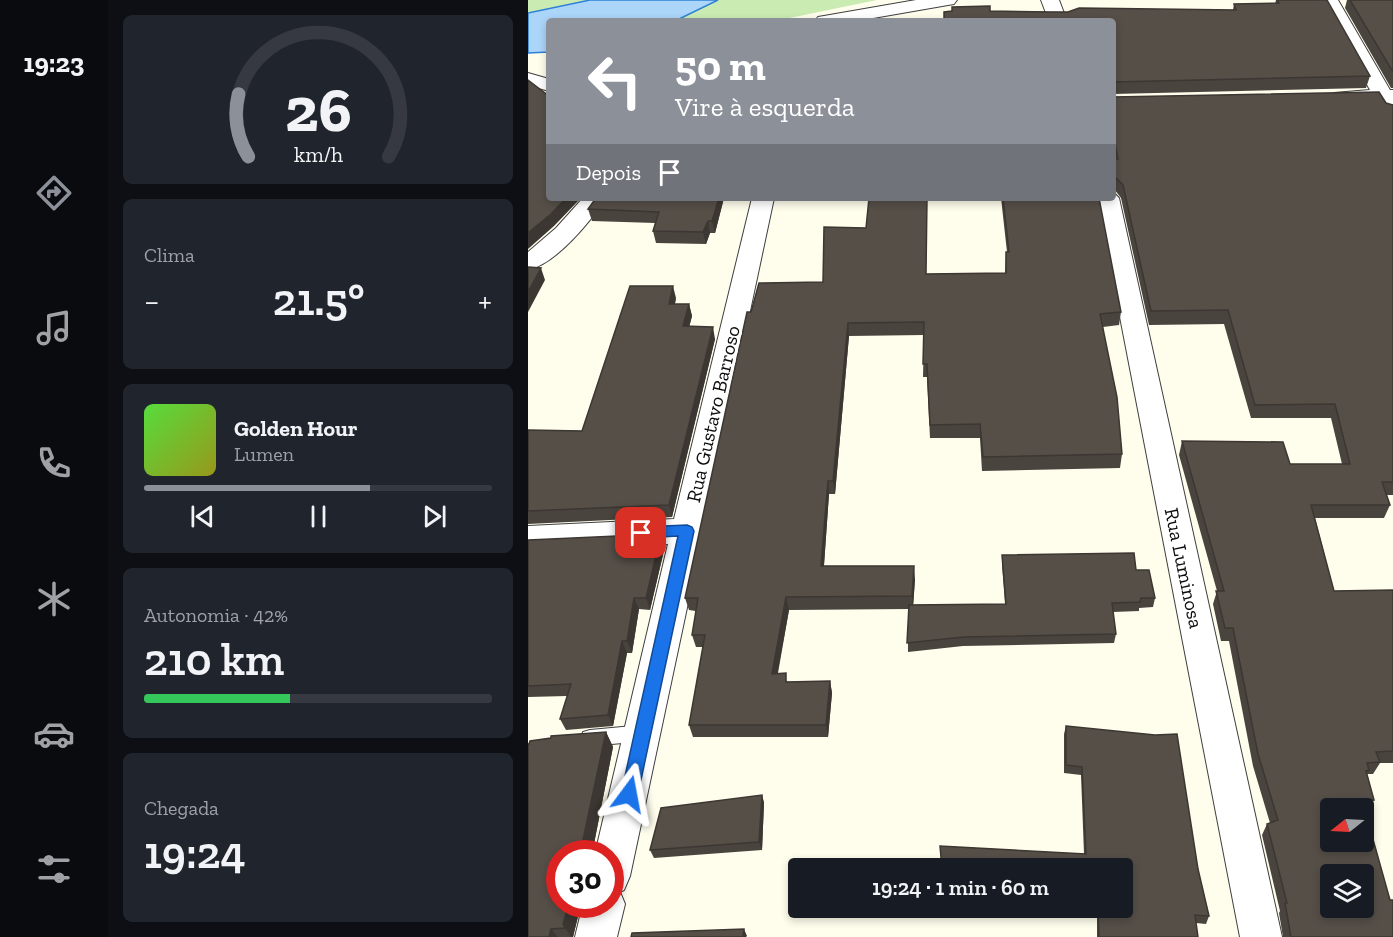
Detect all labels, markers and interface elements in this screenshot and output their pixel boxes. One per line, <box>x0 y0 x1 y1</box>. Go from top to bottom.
text: 50 m <box>675 40 766 91</box>
icon: left <box>576 42 654 120</box>
text: 19:23 <box>24 47 84 79</box>
text: 26 <box>285 72 351 147</box>
text: Vire à esquerda <box>675 91 855 123</box>
text: km/h <box>294 142 342 167</box>
icon: arrive <box>653 156 686 189</box>
text: Depois <box>576 159 641 186</box>
icon: directions <box>33 172 75 214</box>
text: Clima <box>144 243 195 267</box>
text: 21.5° <box>273 273 365 327</box>
text: − <box>144 281 159 320</box>
text: + <box>478 281 492 320</box>
icon: music <box>33 307 75 349</box>
street label: Rua Gustavo Barroso <box>681 323 745 505</box>
text: Golden Hour <box>234 415 358 442</box>
icon: phone <box>33 442 75 484</box>
text: Lumen <box>234 442 294 466</box>
icon: previous <box>186 500 219 533</box>
icon: pause <box>302 500 335 533</box>
icon: next <box>418 500 451 533</box>
street label: Rua Luminosa <box>1160 505 1209 631</box>
pin <box>615 507 666 558</box>
icon: arrive <box>624 516 657 549</box>
icon: climate <box>33 578 75 620</box>
text: Autonomia · 42% <box>144 603 288 627</box>
text: 210 km <box>144 633 284 687</box>
icon: car <box>33 713 75 755</box>
position arrow <box>597 762 661 826</box>
text: Chegada <box>144 796 219 820</box>
north arrow <box>1320 798 1374 852</box>
map controls <box>1320 798 1374 918</box>
text: 19:24 <box>144 826 246 880</box>
speed limit sign: 30 <box>546 840 624 918</box>
icon: filters <box>33 848 75 890</box>
button: layers <box>1320 864 1374 918</box>
text: 19:24 · 1 min · 60 m <box>872 874 1049 901</box>

